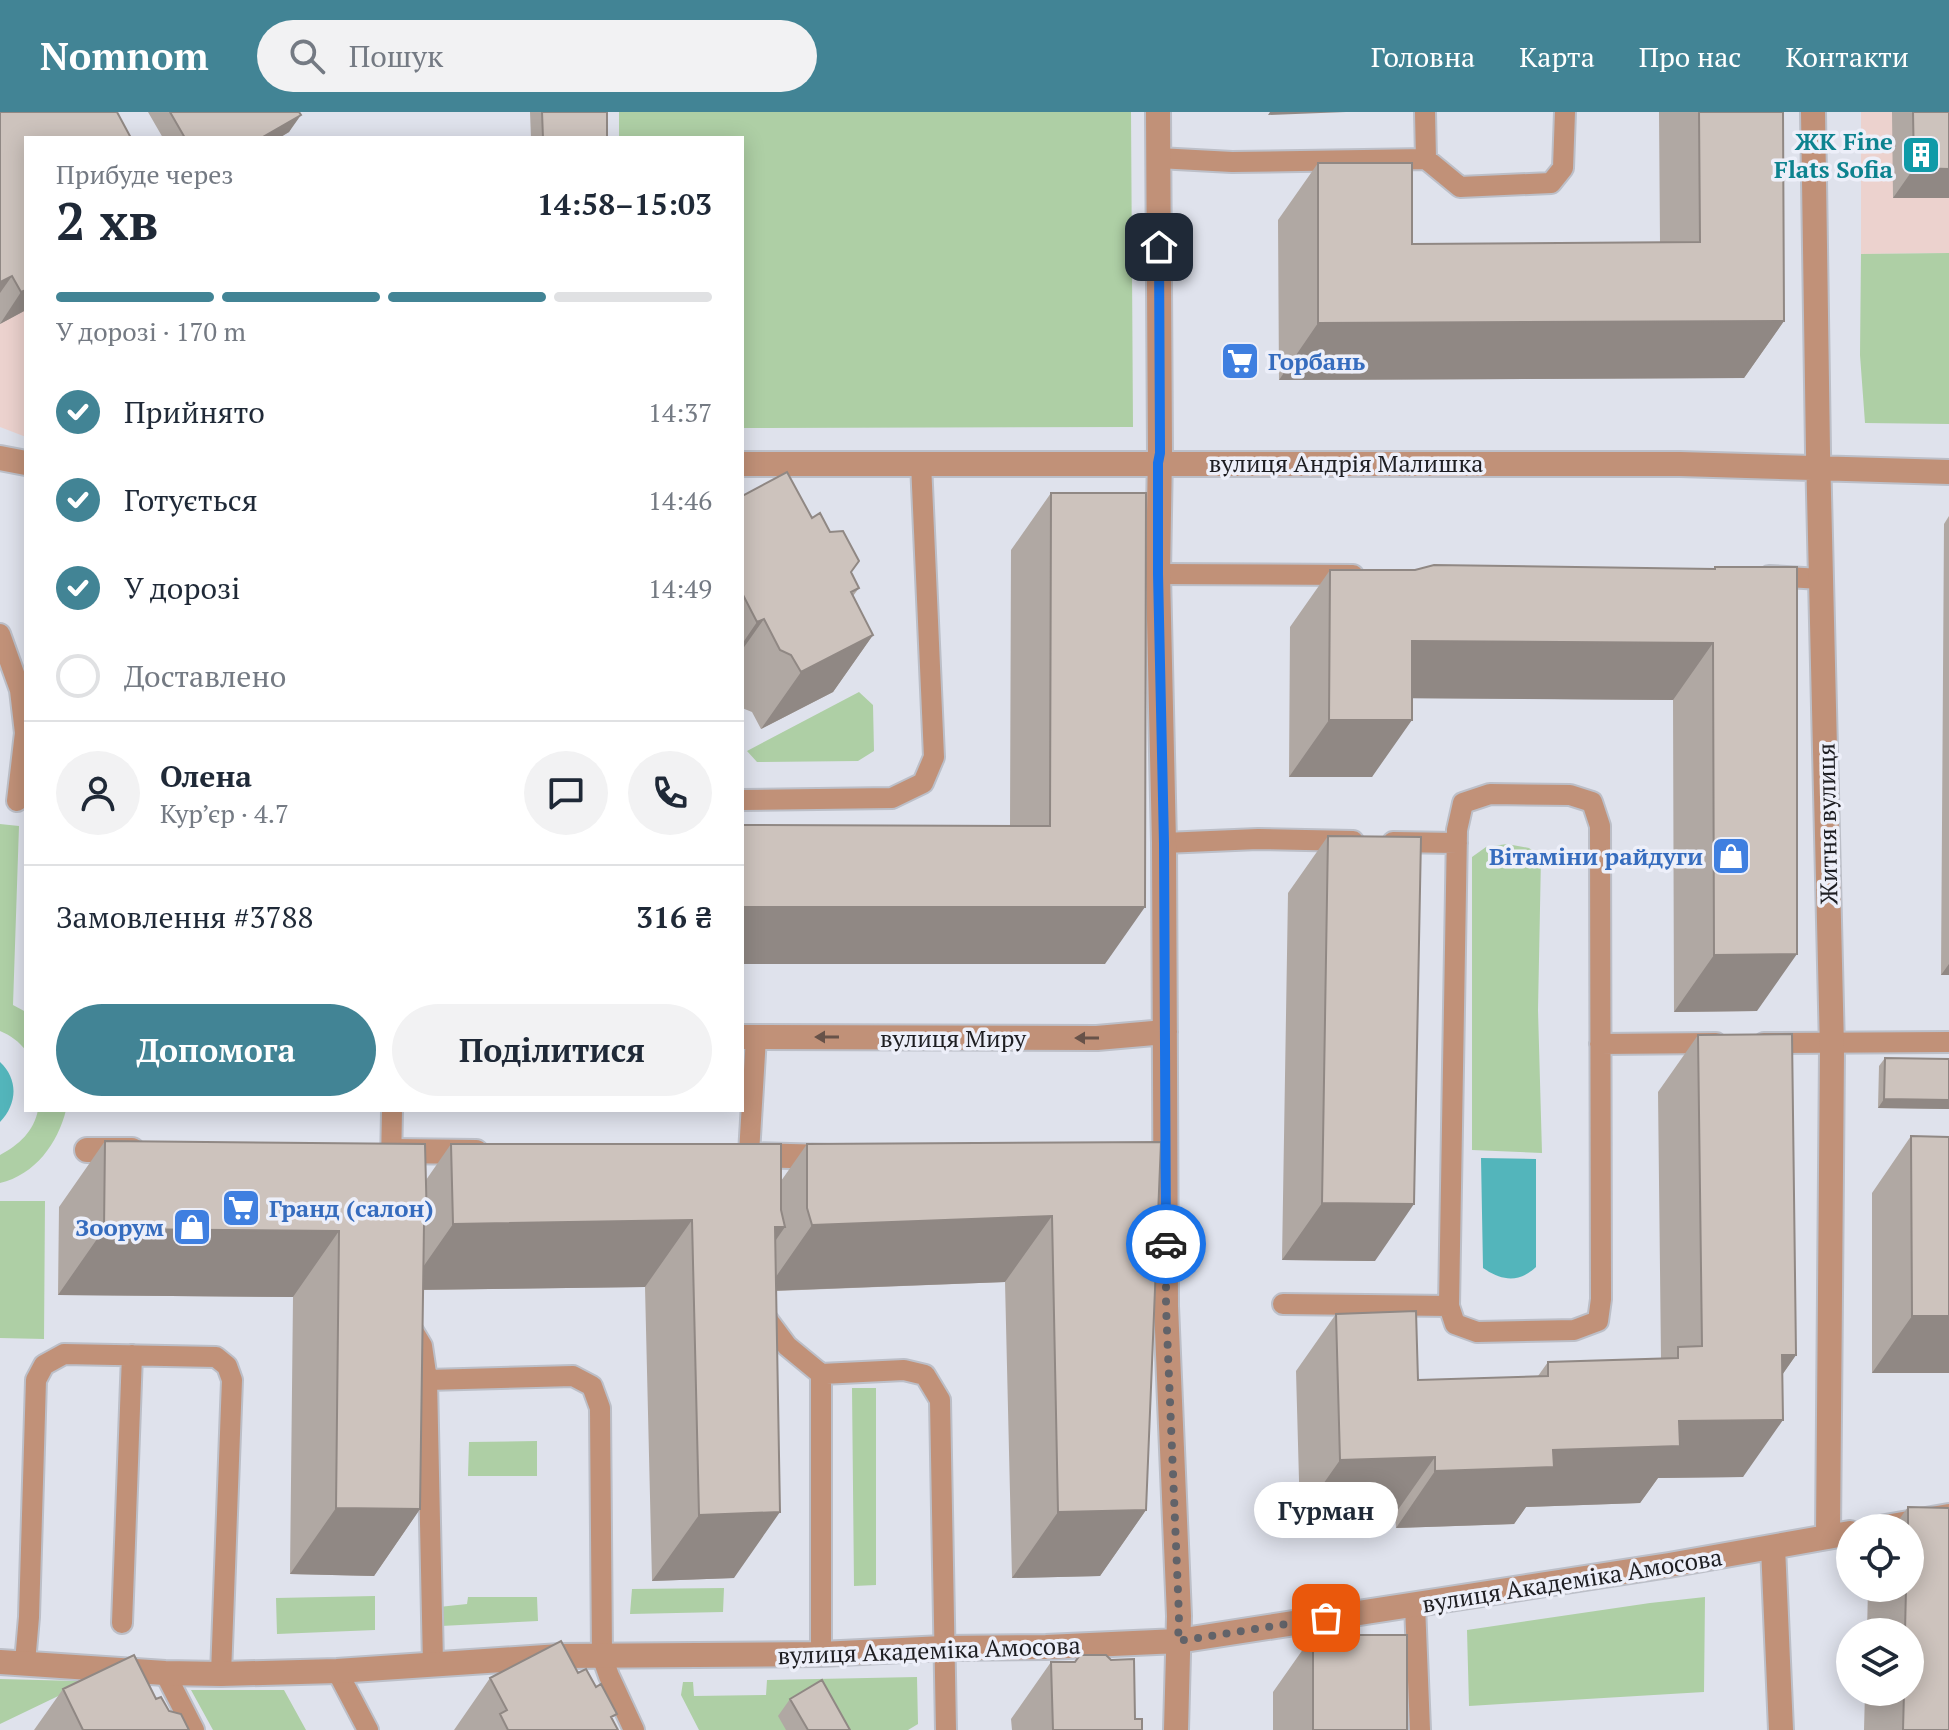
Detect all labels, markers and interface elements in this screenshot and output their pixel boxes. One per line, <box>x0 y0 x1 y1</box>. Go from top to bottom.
search box <box>257 20 817 92</box>
text: Nomnom <box>40 31 209 81</box>
icon: search <box>285 34 329 78</box>
text: Пошук <box>349 36 443 76</box>
text: Головна <box>1371 38 1475 75</box>
text: Карта <box>1519 38 1595 75</box>
text: Про нас <box>1639 38 1741 75</box>
text: Контакти <box>1785 38 1909 75</box>
place label: ЖК Fine Flats Sofia <box>1774 125 1894 185</box>
building icon: ЖК Fine Flats Sofia <box>1900 134 1942 176</box>
text: Прибуде через <box>56 157 234 191</box>
text: 14:58–15:03 <box>537 184 712 224</box>
text: 2 хв <box>56 186 158 255</box>
pin <box>1125 213 1193 281</box>
icon: home <box>1137 225 1181 269</box>
text: У дорозі · 170 m <box>56 314 246 348</box>
supermarket icon: Горбань <box>1219 340 1261 382</box>
place label: Горбань <box>1268 345 1365 377</box>
icon: check <box>56 390 100 434</box>
text: Прийнято <box>124 392 265 432</box>
text: 14:37 <box>648 395 712 429</box>
street label: вулиця Андрія Малишка <box>1209 447 1483 479</box>
icon: check <box>56 478 100 522</box>
text: Готується <box>124 480 258 520</box>
text: 14:46 <box>648 483 712 517</box>
icon: check <box>56 566 100 610</box>
text: У дорозі <box>124 568 240 608</box>
text: 14:49 <box>648 571 712 605</box>
text: Доставлено <box>124 656 286 696</box>
street label: Житня вулиця <box>1810 743 1844 905</box>
button: person <box>56 751 140 835</box>
button: chat <box>524 751 608 835</box>
button: phone <box>628 751 712 835</box>
text: Олена <box>160 756 252 796</box>
text: Кур’єр · 4.7 <box>160 796 289 830</box>
shop icon: Вітаміни райдуги <box>1710 835 1752 877</box>
place label: Вітаміни райдуги <box>1489 840 1703 872</box>
text: Замовлення #3788 <box>56 897 313 937</box>
text: 316 ₴ <box>636 897 712 937</box>
button: Допомога <box>56 1004 376 1096</box>
button: Поділитися <box>392 1004 712 1096</box>
street label: вулиця Миру <box>880 1022 1027 1054</box>
one-way arrow <box>814 1031 839 1043</box>
one-way arrow <box>1074 1032 1099 1044</box>
supermarket icon: Гранд (салон) <box>220 1187 262 1229</box>
place label: Гранд (салон) <box>269 1192 433 1224</box>
courier <box>1126 1204 1206 1284</box>
shop icon: Зоорум <box>171 1206 213 1248</box>
place label: Зоорум <box>75 1211 164 1243</box>
icon: car <box>1144 1222 1188 1266</box>
callout: Гурман <box>1254 1482 1398 1538</box>
text: Гурман <box>1278 1493 1374 1527</box>
map controls <box>1836 1514 1924 1706</box>
button: locate <box>1836 1514 1924 1602</box>
street label: вулиця Академіка Амосова <box>1420 1540 1724 1620</box>
pin <box>1292 1584 1360 1652</box>
icon: bag <box>1304 1596 1348 1640</box>
button: layers <box>1836 1618 1924 1706</box>
street label: вулиця Академіка Амосова <box>777 1629 1081 1671</box>

